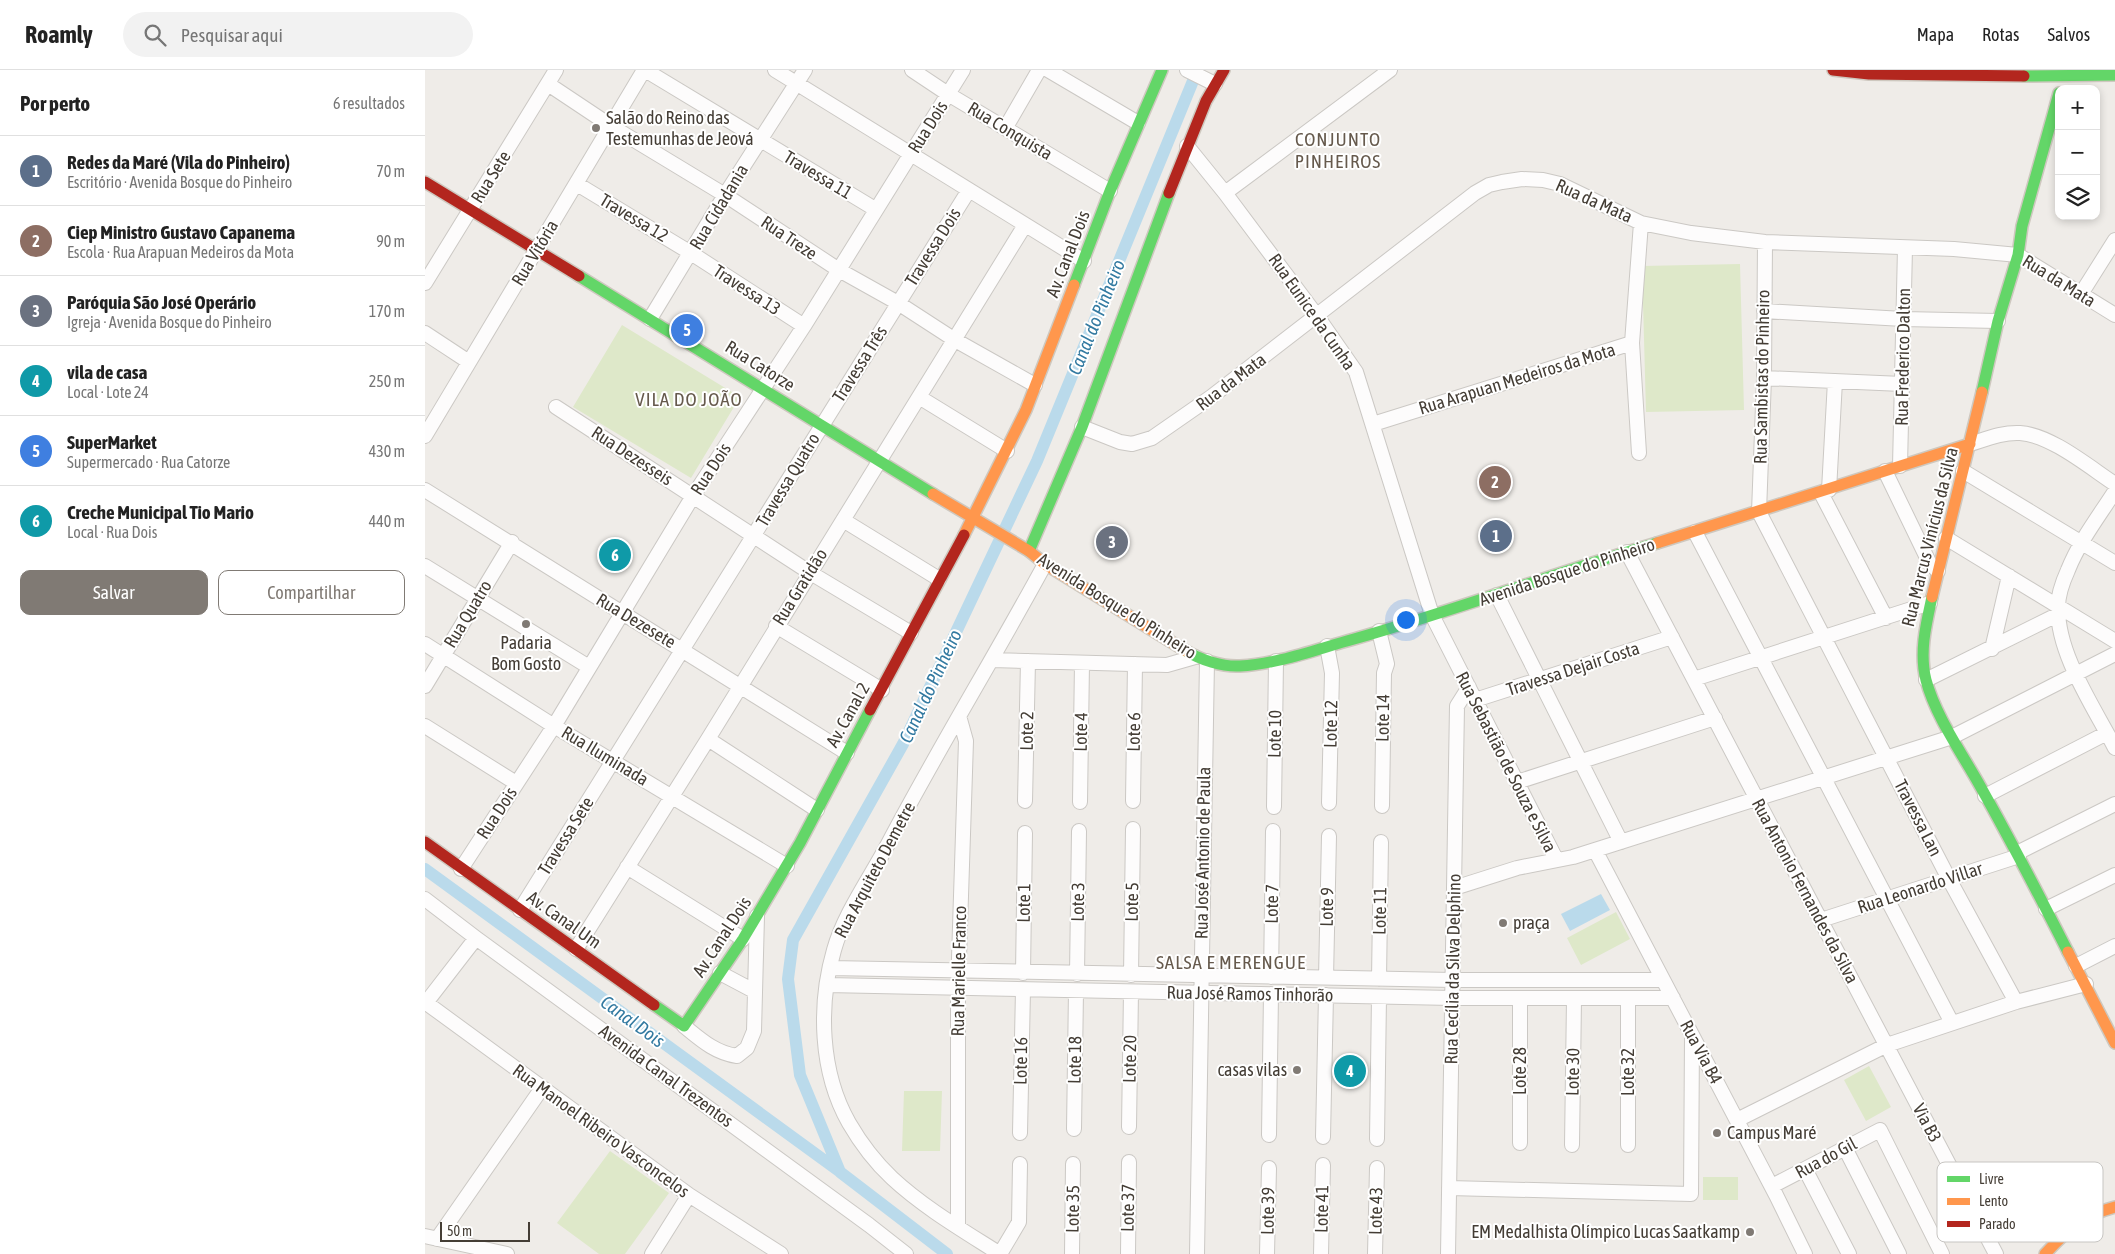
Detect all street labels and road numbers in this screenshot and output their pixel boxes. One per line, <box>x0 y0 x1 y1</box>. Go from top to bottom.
street label: Rua Dois <box>903 97 952 157</box>
street label: Rua Conquista <box>964 97 1056 164</box>
street label: Travessa 11 <box>780 146 856 203</box>
street label: Rua Sete <box>466 147 515 207</box>
street label: Rua Cidadania <box>685 160 752 253</box>
street label: Rua da Mata <box>1553 174 1636 227</box>
street label: Travessa 12 <box>596 189 672 246</box>
street label: Travessa Dois <box>900 204 965 290</box>
street label: Av. Canal Dois <box>1041 207 1094 300</box>
street label: Rua Treze <box>757 211 821 264</box>
street label: Rua Vitória <box>507 216 562 289</box>
street label: Rua Eunice da Cunha <box>1265 250 1360 374</box>
street label: Rua da Mata <box>2019 250 2100 311</box>
street label: Travessa 13 <box>710 260 785 319</box>
street label: Rua Frederico Dalton <box>1891 288 1914 426</box>
street label: Rua Sambistas do Pinheiro <box>1749 290 1774 464</box>
street label: Travessa Três <box>828 322 891 406</box>
street label: Rua Catorze <box>722 336 799 395</box>
street label: Rua Arapuan Medeiros da Mota <box>1416 339 1618 418</box>
street label: Rua da Mata <box>1192 349 1270 415</box>
street label: Rua Dezesseis <box>588 422 677 490</box>
street label: Travessa Quatro <box>751 429 824 530</box>
street label: Rua Dois <box>686 439 735 499</box>
street label: Rua Marcus Vinícius da Silva <box>1897 445 1962 629</box>
street label: Avenida Bosque do Pinheiro <box>1476 533 1657 610</box>
street label: Rua Gratidão <box>768 545 831 629</box>
street label: Avenida Bosque do Pinheiro <box>1034 548 1201 663</box>
street label: Rua Quatro <box>439 576 496 651</box>
street label: Rua Dezesete <box>593 589 680 652</box>
street label: Travessa Dejair Costa <box>1504 637 1642 700</box>
street label: Rua Sebastião de Souza e Silva <box>1452 668 1561 856</box>
street label: Av. Canal 2 <box>821 679 874 751</box>
street label: Lote 14 <box>1372 694 1393 742</box>
street label: Lote 12 <box>1320 700 1341 748</box>
street label: Lote 10 <box>1264 710 1285 758</box>
street label: Lote 2 <box>1016 711 1037 751</box>
street label: Lote 4 <box>1070 712 1091 752</box>
street label: Lote 6 <box>1123 712 1144 752</box>
street label: Rua Iluminada <box>558 721 653 790</box>
street label: Rua José Antonio de Paula <box>1190 767 1215 939</box>
street label: Travessa Lan <box>1890 776 1947 860</box>
street label: Rua Dois <box>472 783 521 843</box>
street label: Travessa Sete <box>533 793 598 879</box>
street label: Rua Antonio Fernandes da Silva <box>1748 795 1863 987</box>
street label: Rua Arquiteto Demetre <box>830 798 919 941</box>
street label: Rua Leonardo Villar <box>1855 857 1986 918</box>
street label: Rua Cecília da Silva Delphino <box>1440 874 1465 1064</box>
street label: Lote 3 <box>1067 882 1088 922</box>
street label: Lote 5 <box>1121 882 1142 922</box>
street label: Lote 1 <box>1013 883 1034 923</box>
street label: Lote 7 <box>1261 884 1282 924</box>
street label: Av. Canal Um <box>523 886 605 953</box>
street label: Lote 9 <box>1316 887 1337 927</box>
street label: Lote 11 <box>1369 887 1390 935</box>
street label: Av. Canal Dois <box>688 893 755 981</box>
street label: Rua Marielle Franco <box>947 905 970 1036</box>
street label: Rua José Ramos Tinhorão <box>1166 982 1334 1005</box>
street label: Rua Via B4 <box>1676 1016 1727 1087</box>
street label: Avenida Canal Trezentos <box>595 1020 737 1131</box>
street label: Lote 20 <box>1119 1035 1140 1083</box>
street label: Lote 18 <box>1064 1036 1085 1084</box>
street label: Lote 16 <box>1010 1037 1031 1085</box>
street label: Lote 28 <box>1509 1047 1530 1095</box>
street label: Lote 30 <box>1562 1048 1583 1096</box>
street label: Lote 32 <box>1617 1048 1638 1096</box>
street label: Rua Manoel Ribeiro Vasconcelos <box>509 1060 694 1202</box>
street label: Via B3 <box>1909 1100 1946 1146</box>
street label: Rua do Gil <box>1791 1133 1860 1182</box>
street label: Lote 37 <box>1117 1184 1138 1232</box>
street label: Lote 35 <box>1062 1185 1083 1233</box>
street label: Lote 41 <box>1311 1185 1332 1233</box>
street label: Lote 39 <box>1257 1187 1278 1235</box>
street label: Lote 43 <box>1365 1187 1386 1235</box>

